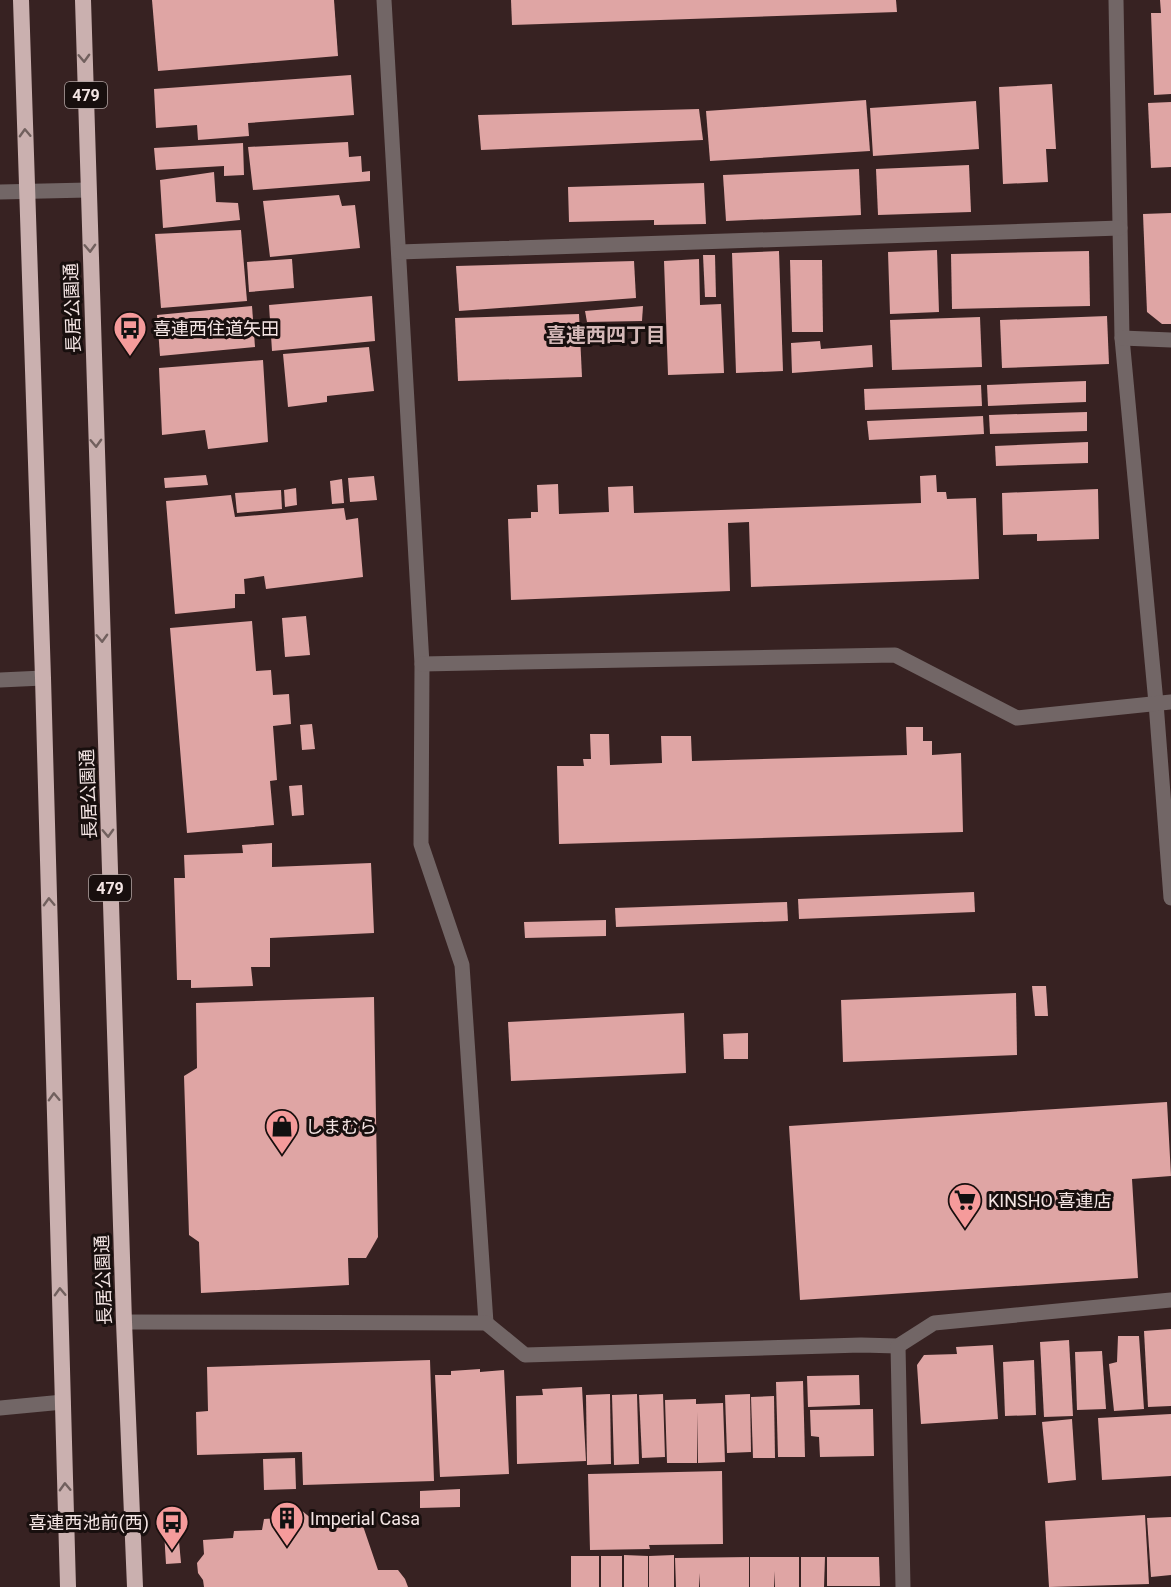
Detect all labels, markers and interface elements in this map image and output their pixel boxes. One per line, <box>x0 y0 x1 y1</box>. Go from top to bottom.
one-way arrow <box>78 54 91 63</box>
road number: 479 <box>65 82 107 108</box>
one-way arrow <box>19 129 32 138</box>
one-way arrow <box>84 244 96 253</box>
street label: 長居公園通 <box>60 263 84 353</box>
bus stop icon: 喜連西住道矢田 <box>112 310 148 357</box>
place label: 喜連西住道矢田 <box>153 318 279 339</box>
district label: 喜連西四丁目 <box>546 323 666 347</box>
one-way arrow <box>90 439 102 448</box>
one-way arrow <box>96 634 109 643</box>
street label: 長居公園通 <box>76 749 100 839</box>
one-way arrow <box>102 829 115 838</box>
road number: 479 <box>89 875 131 901</box>
one-way arrow <box>43 897 55 906</box>
one-way arrow <box>48 1092 61 1101</box>
shop icon: しまむら <box>264 1108 300 1155</box>
place label: しまむら <box>305 1116 377 1137</box>
supermarket icon: KINSHO 喜連店 <box>947 1182 983 1229</box>
place label: KINSHO 喜連店 <box>988 1190 1111 1211</box>
street label: 長居公園通 <box>91 1235 115 1325</box>
one-way arrow <box>53 1287 66 1296</box>
one-way arrow <box>59 1482 72 1491</box>
building icon: Imperial Casa <box>269 1500 305 1547</box>
bus stop icon: 喜連西池前(西) <box>154 1504 190 1551</box>
place label: Imperial Casa <box>310 1508 420 1529</box>
place label: 喜連西池前(西) <box>29 1512 149 1534</box>

